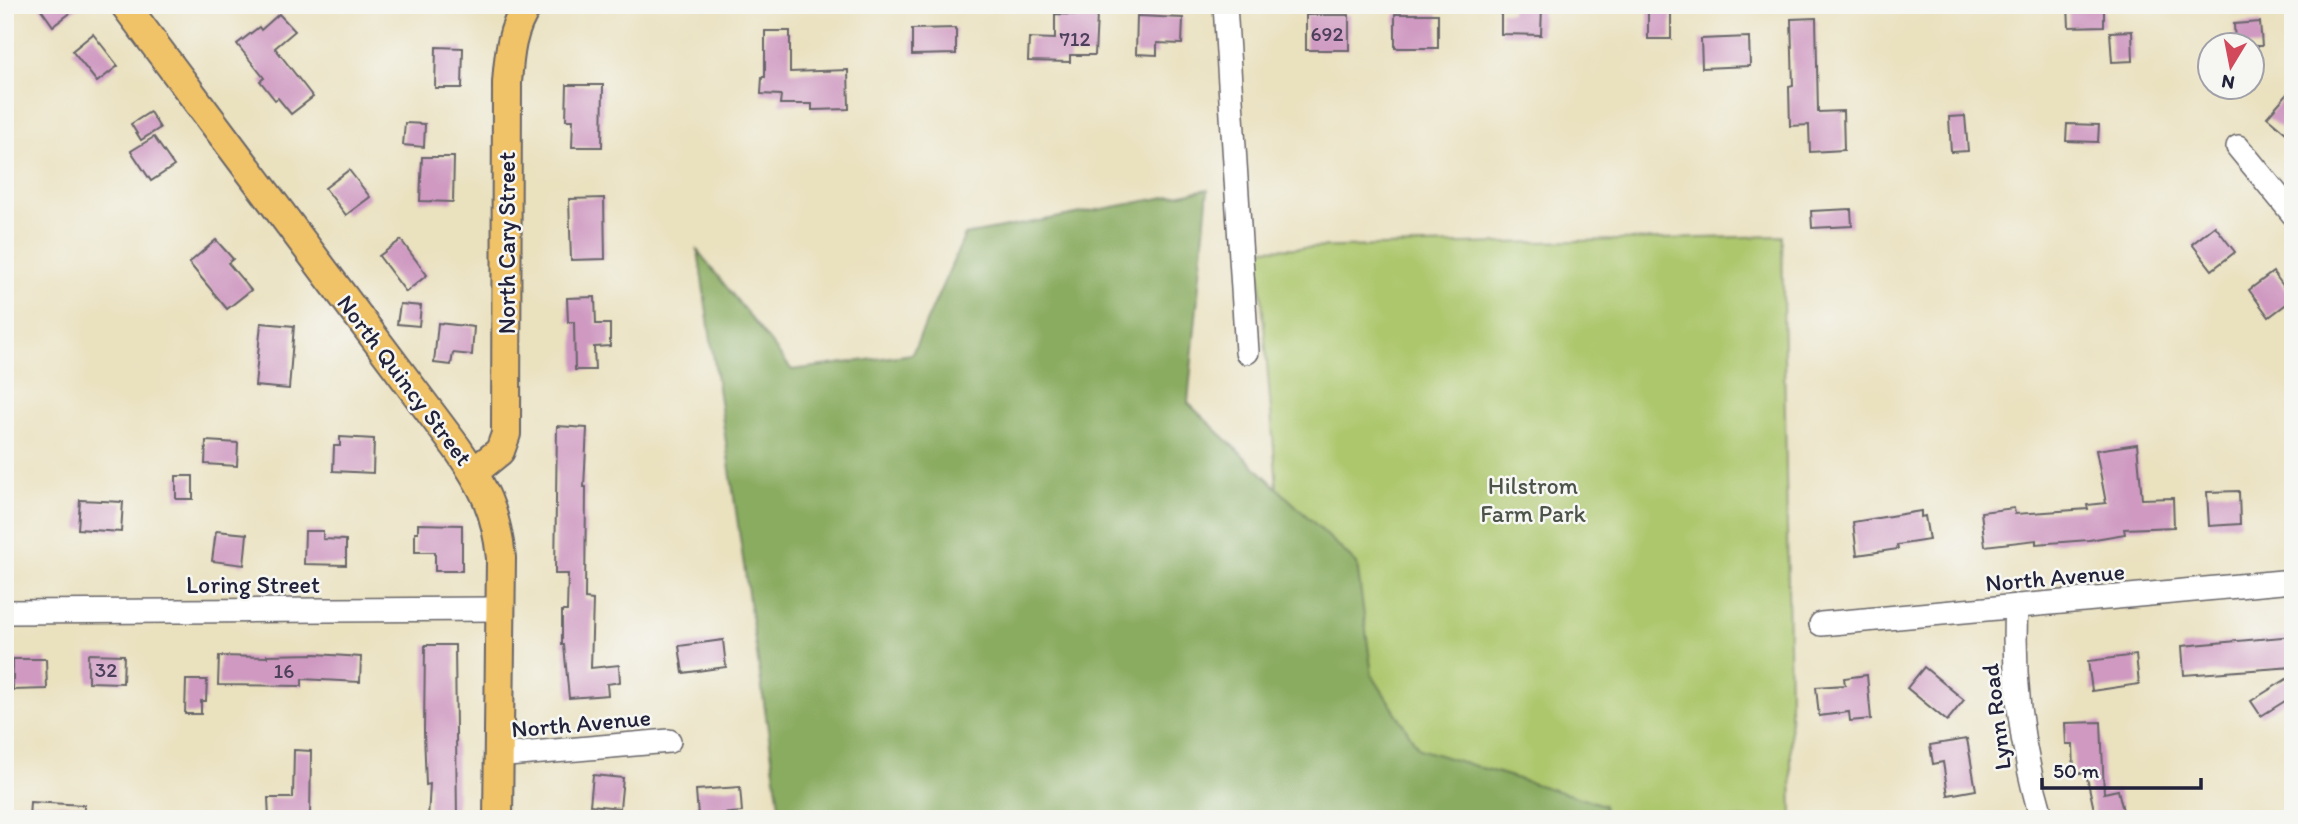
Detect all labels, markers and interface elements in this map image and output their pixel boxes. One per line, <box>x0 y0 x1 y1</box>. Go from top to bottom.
house number: 692 <box>1310 21 1344 46</box>
house number: 712 <box>1059 26 1091 51</box>
north arrow <box>2196 32 2266 102</box>
text: N <box>2220 70 2236 95</box>
street label: North Cary Street <box>492 152 521 334</box>
street label: North Quincy Street <box>331 289 479 471</box>
park label: Hilstrom Farm Park <box>1480 471 1586 528</box>
street label: North Avenue <box>1984 556 2126 598</box>
street label: Loring Street <box>186 570 320 599</box>
house number: 32 <box>95 657 117 682</box>
house number: 16 <box>274 658 294 683</box>
street label: Lynn Road <box>1975 662 2017 772</box>
street label: North Avenue <box>510 702 652 744</box>
scale bar <box>2042 747 2202 791</box>
text: 50 m <box>2053 758 2100 783</box>

